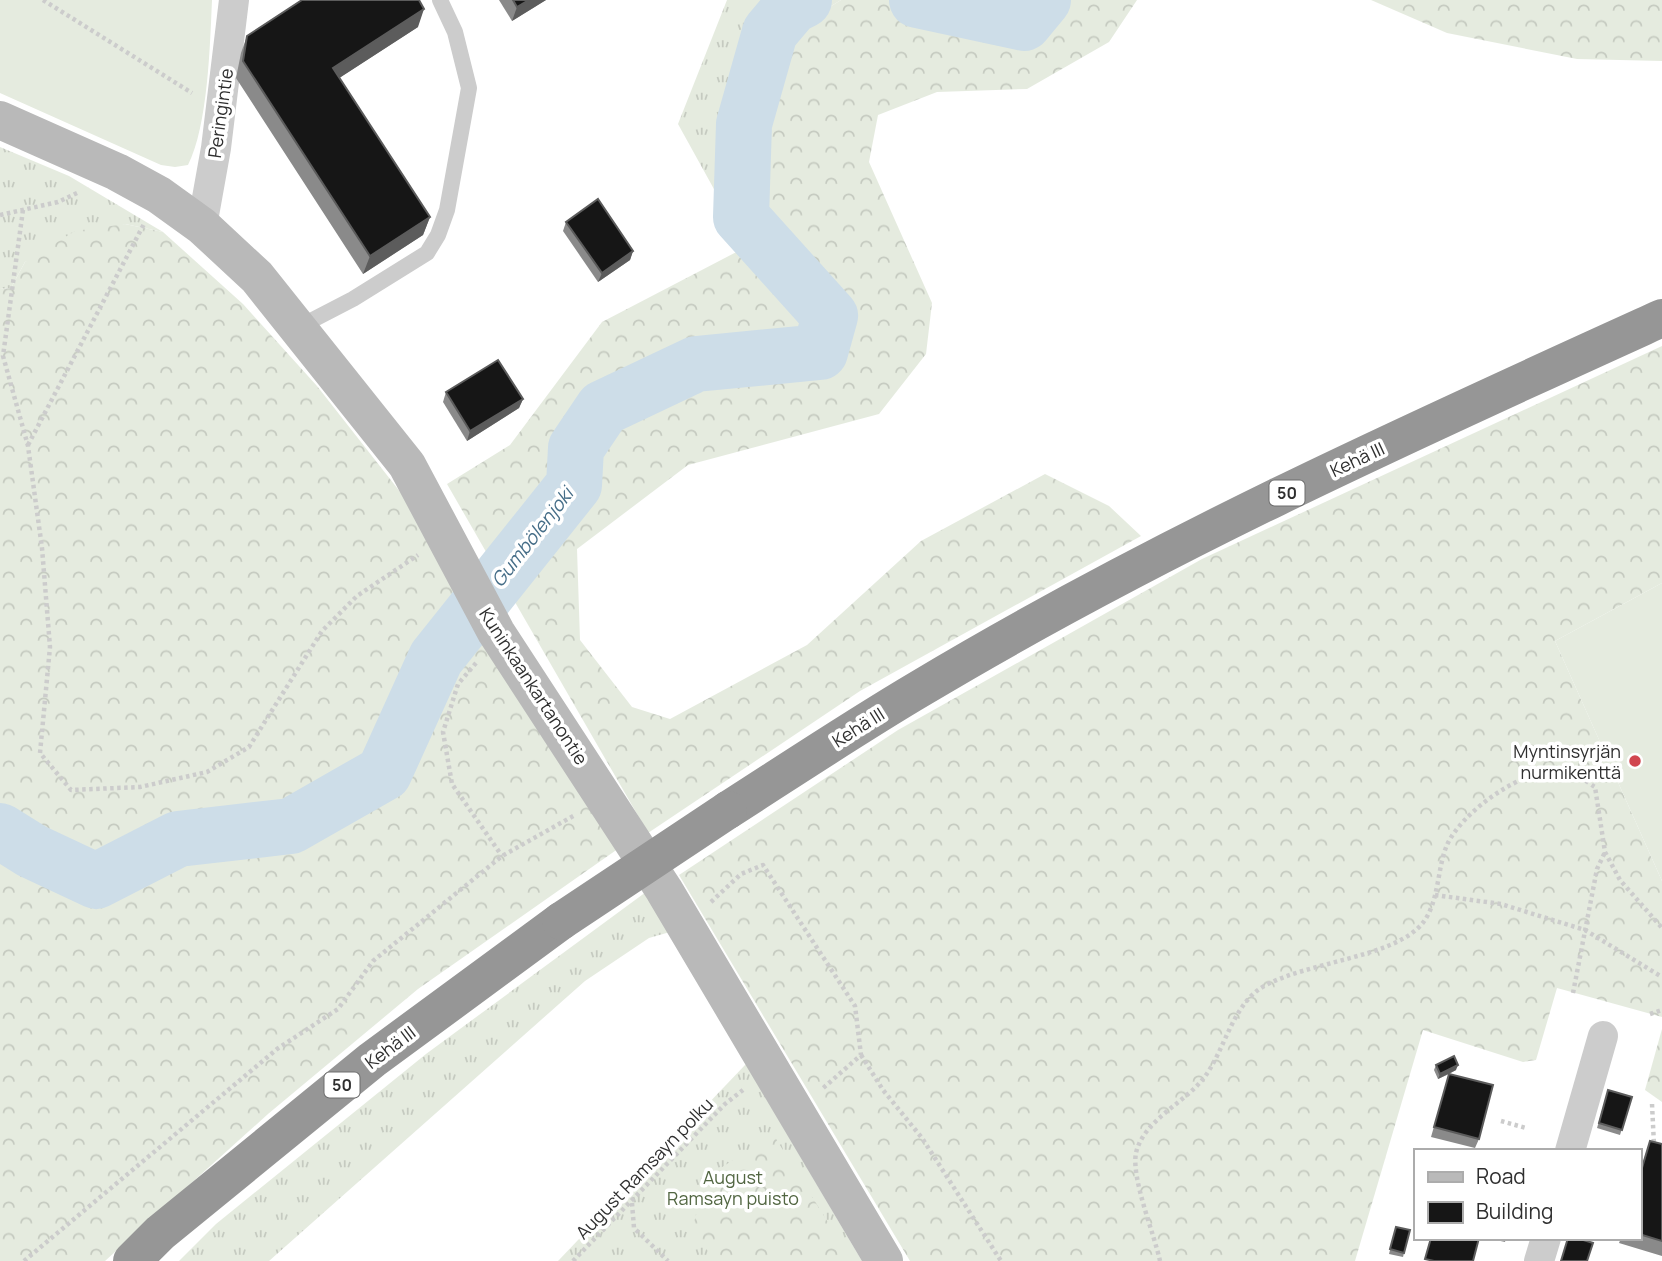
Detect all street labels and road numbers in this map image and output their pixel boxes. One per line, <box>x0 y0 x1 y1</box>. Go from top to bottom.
street label: Peringintie <box>202 67 238 159</box>
street label: Kehä III <box>1326 436 1388 482</box>
road number: 50 <box>1270 480 1304 506</box>
street label: Kuninkaankartanontie <box>474 603 594 769</box>
street label: Kehä III <box>827 702 889 752</box>
street label: Kehä III <box>360 1020 420 1074</box>
road number: 50 <box>324 1072 360 1098</box>
street label: August Ramsayn polku <box>570 1092 718 1244</box>

